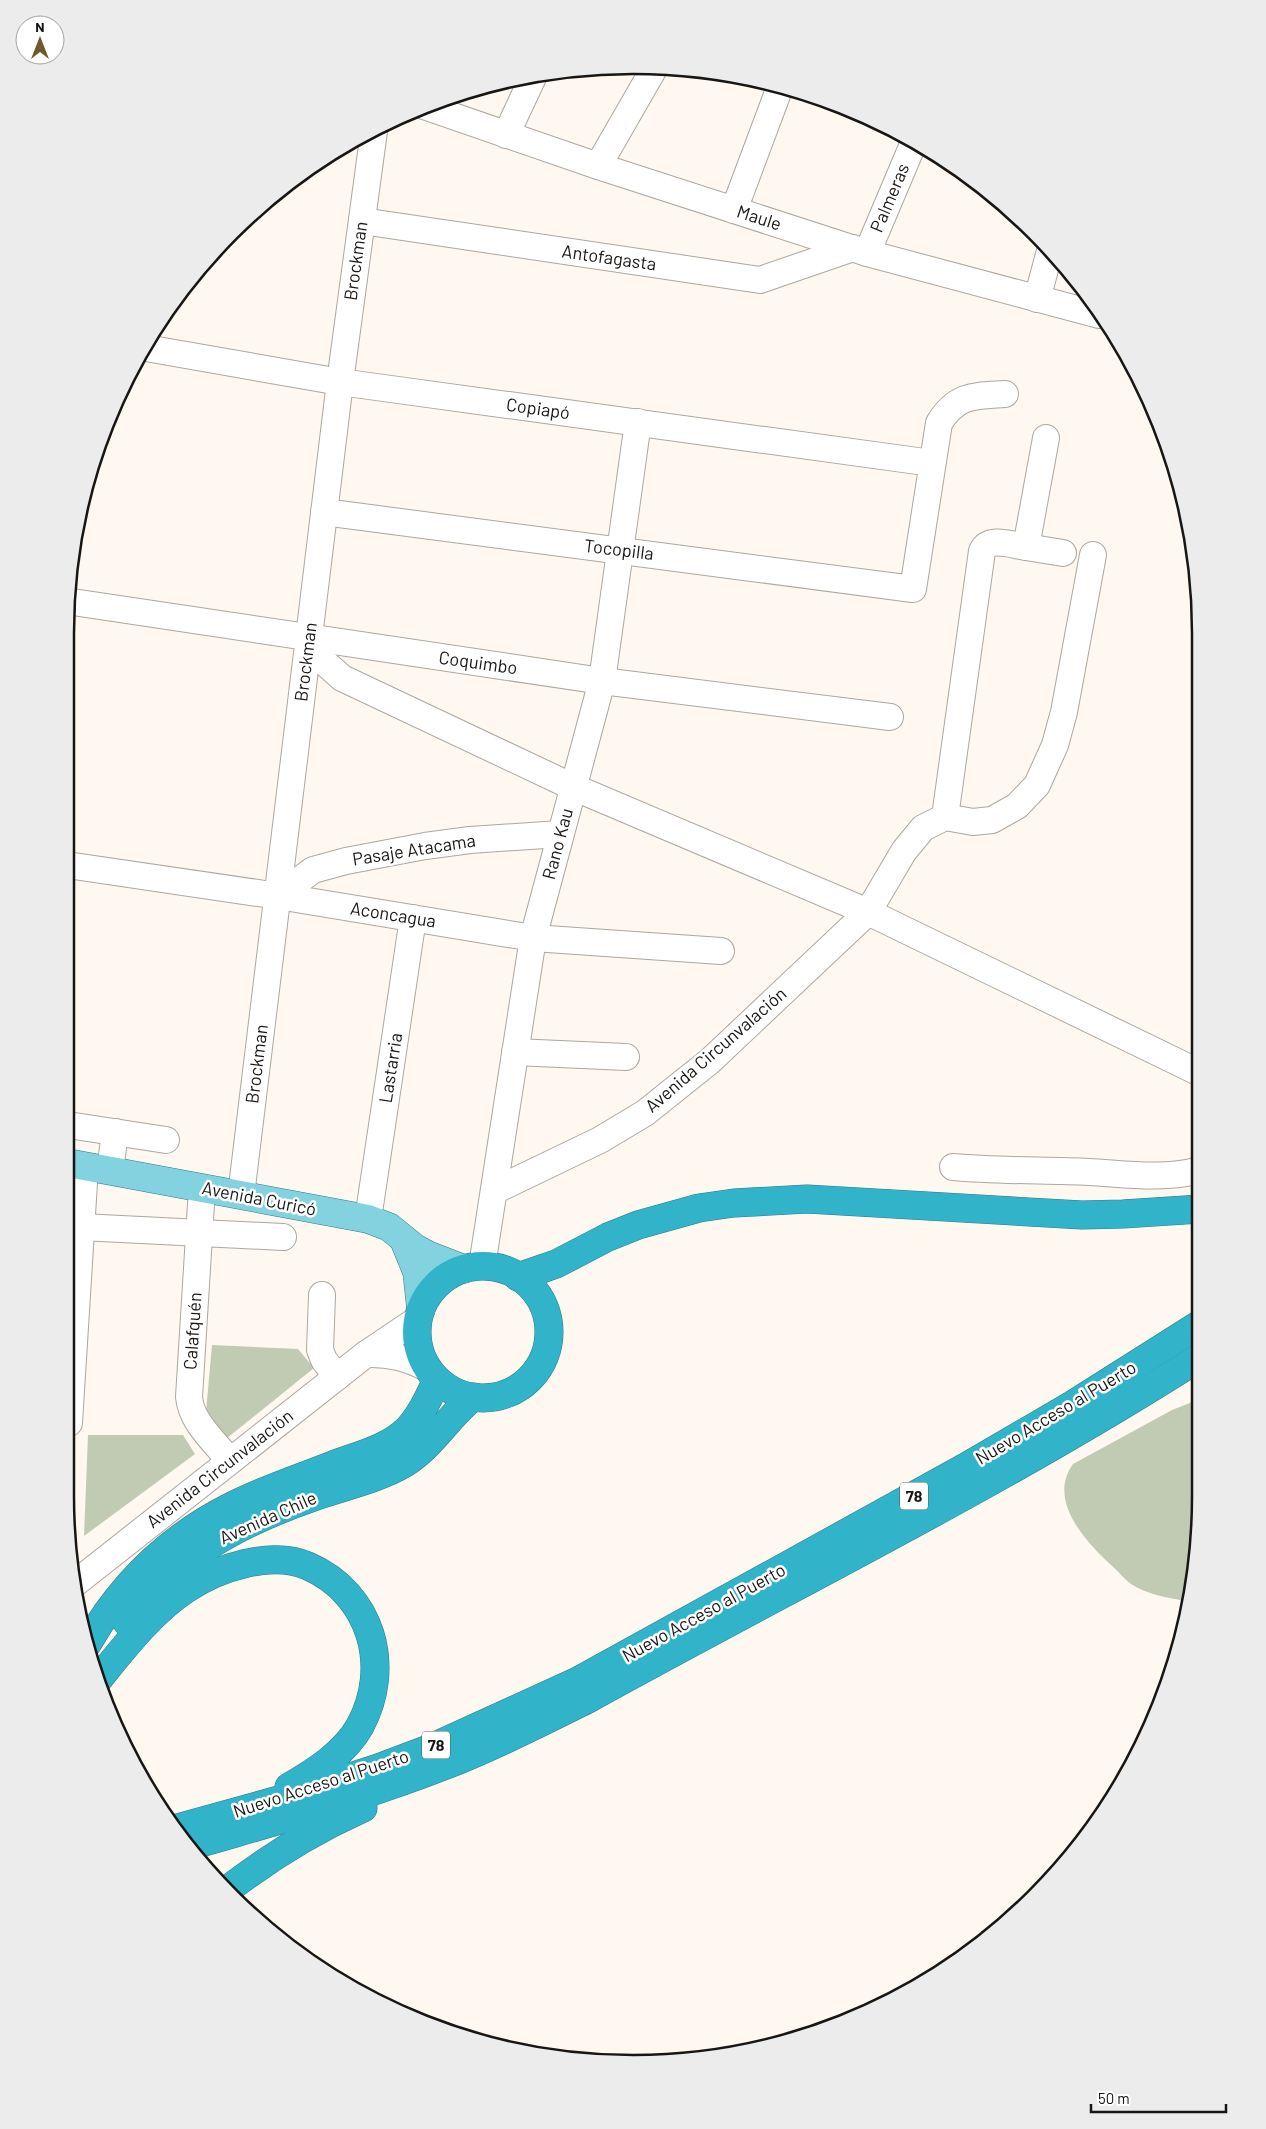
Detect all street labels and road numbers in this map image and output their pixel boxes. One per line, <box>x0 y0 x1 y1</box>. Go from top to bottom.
street label: Palmeras <box>865 160 913 235</box>
street label: Maule <box>734 200 784 235</box>
street label: Brockman <box>339 220 371 302</box>
street label: Antofagasta <box>561 239 658 275</box>
street label: Copiapó <box>505 393 571 423</box>
street label: Tocopilla <box>583 534 655 564</box>
street label: Brockman <box>289 621 321 703</box>
street label: Coquimbo <box>437 646 519 678</box>
street label: Rano Kau <box>537 806 577 882</box>
street label: Pasaje Atacama <box>351 828 477 870</box>
street label: Aconcagua <box>349 896 438 932</box>
street label: Avenida Circunvalación <box>640 982 790 1117</box>
street label: Brockman <box>240 1023 272 1105</box>
street label: Lastarria <box>374 1031 406 1104</box>
street label: Avenida Curicó <box>200 1176 318 1220</box>
street label: Calafquén <box>178 1291 206 1370</box>
street label: Nuevo Acceso al Puerto <box>971 1355 1140 1469</box>
street label: Avenida Circunvalación <box>142 1404 297 1532</box>
road number: 78 <box>900 1482 928 1510</box>
street label: Avenida Chile <box>216 1486 320 1548</box>
street label: Nuevo Acceso al Puerto <box>618 1558 789 1666</box>
road number: 78 <box>422 1732 450 1758</box>
street label: Nuevo Acceso al Puerto <box>230 1744 411 1822</box>

